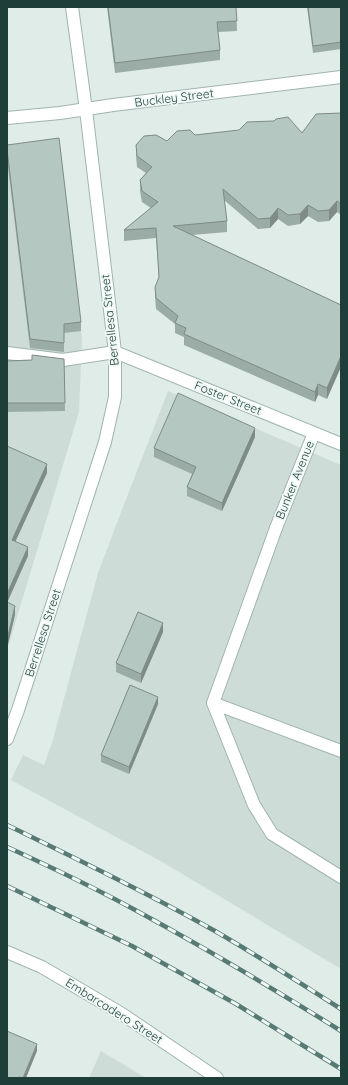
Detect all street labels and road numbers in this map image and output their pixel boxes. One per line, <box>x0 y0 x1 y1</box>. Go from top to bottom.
street label: Buckley Street <box>134 85 214 110</box>
street label: Berrellesa Street <box>97 274 122 366</box>
street label: Foster Street <box>192 377 264 418</box>
street label: Bunker Avenue <box>272 438 317 521</box>
street label: Berrellesa Street <box>21 587 64 679</box>
street label: Embarcadero Street <box>63 975 166 1047</box>

